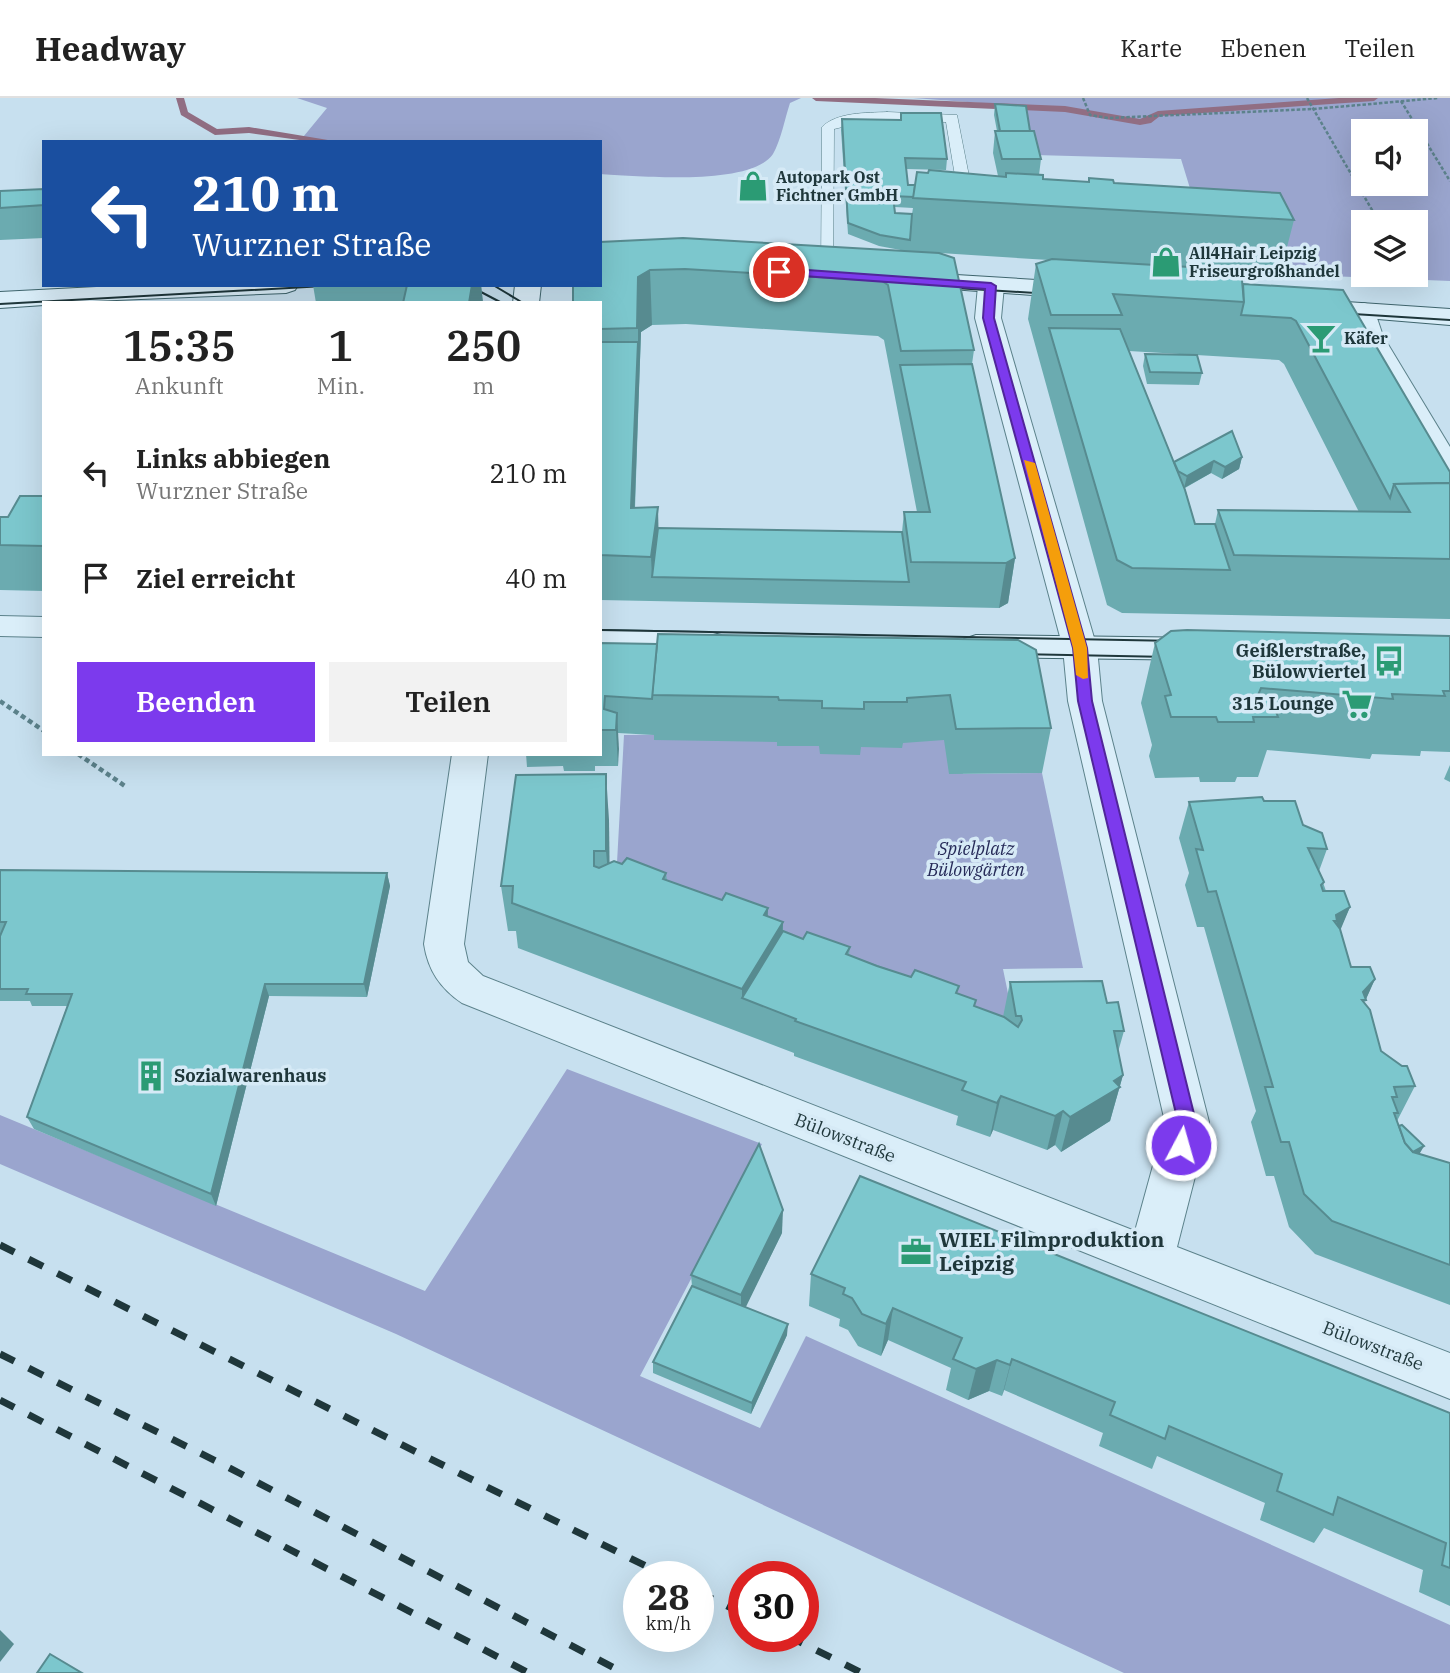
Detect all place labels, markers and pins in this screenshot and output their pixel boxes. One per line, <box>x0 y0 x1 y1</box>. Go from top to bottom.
place label: Autopark Ost Fichtner GmbH <box>776 167 898 205</box>
shop icon: Autopark Ost Fichtner GmbH <box>736 169 770 203</box>
pin <box>749 242 809 302</box>
place label: All4Hair Leipzig Friseurgroßhandel <box>1189 243 1340 281</box>
shop icon: All4Hair Leipzig Friseurgroßhandel <box>1149 245 1183 279</box>
bar icon: Käfer <box>1304 321 1338 355</box>
place label: Käfer <box>1344 328 1388 348</box>
place label: Geißlerstraße, Bülowviertel <box>1236 639 1366 683</box>
bus stop icon: Geißlerstraße, Bülowviertel <box>1372 644 1406 678</box>
supermarket icon: 315 Lounge <box>1340 687 1374 721</box>
place label: 315 Lounge <box>1232 692 1334 715</box>
building icon: Sozialwarenhaus <box>134 1059 168 1093</box>
place label: Sozialwarenhaus <box>174 1064 327 1087</box>
place label: WIEL Filmproduktion Leipzig <box>939 1225 1165 1277</box>
office icon: WIEL Filmproduktion Leipzig <box>899 1235 933 1269</box>

